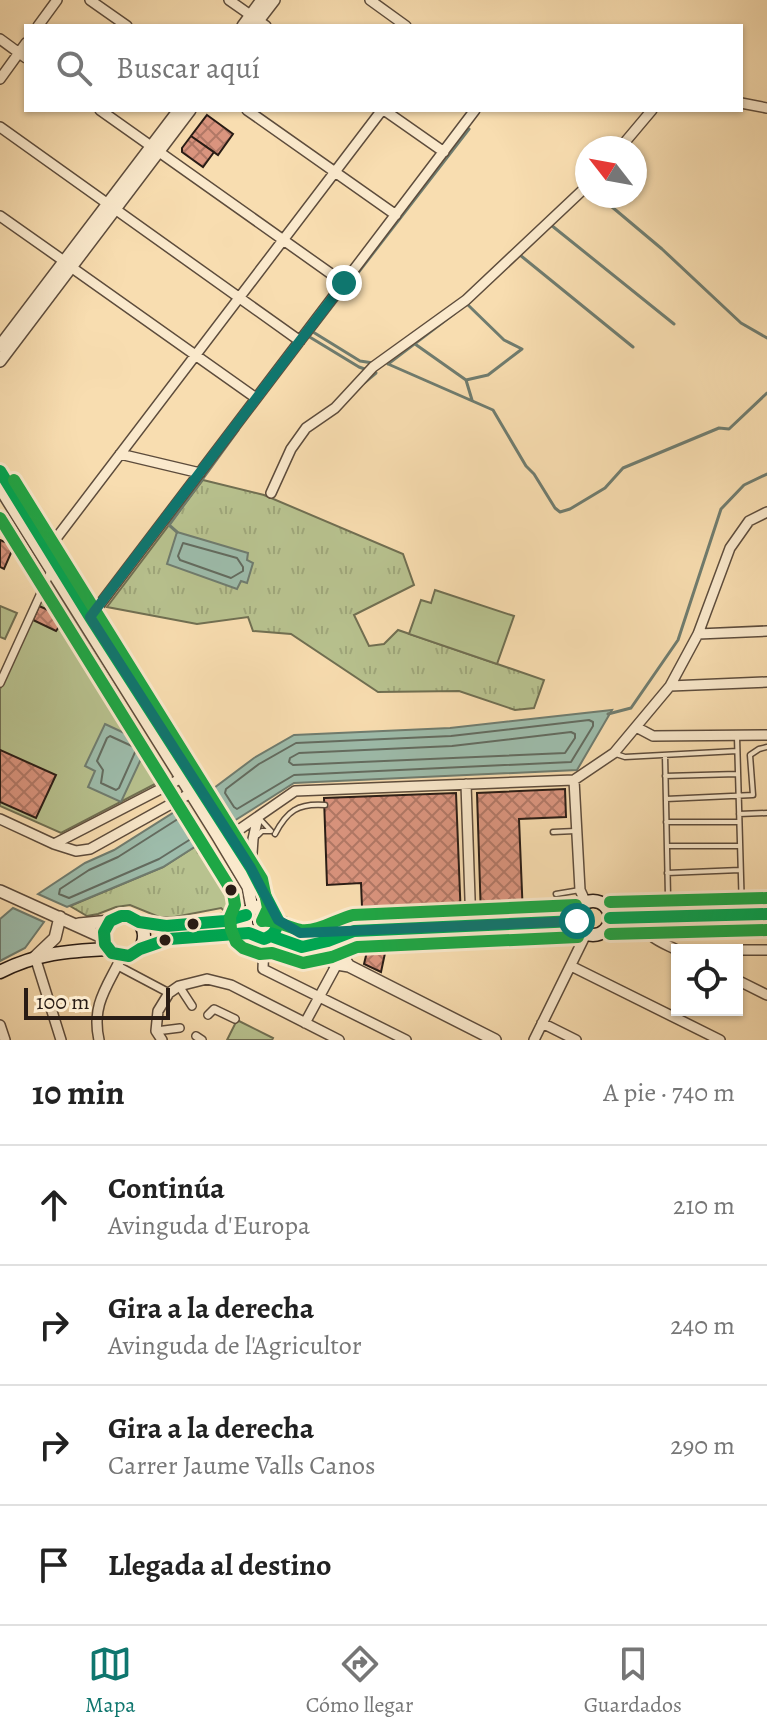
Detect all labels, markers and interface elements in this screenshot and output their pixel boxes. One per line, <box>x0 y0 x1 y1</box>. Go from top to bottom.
search box <box>24 24 743 112</box>
icon: search <box>52 46 96 90</box>
text: Buscar aquí <box>116 48 260 88</box>
north arrow <box>575 136 647 208</box>
route end <box>326 265 362 301</box>
unlabelled marker <box>223 882 239 898</box>
route start <box>559 903 595 939</box>
unlabelled marker <box>185 916 201 932</box>
unlabelled marker <box>157 932 173 948</box>
map controls <box>671 944 743 1016</box>
button: locate <box>671 944 743 1016</box>
scale bar <box>24 984 170 1020</box>
text: 100 m <box>36 987 90 1017</box>
text: 10 min <box>32 1069 125 1116</box>
text: A pie · 740 m <box>603 1075 735 1110</box>
text: Continúa <box>108 1168 225 1208</box>
icon: ahead <box>32 1183 76 1227</box>
text: 210 m <box>673 1188 735 1223</box>
text: Avinguda d'Europa <box>108 1208 310 1243</box>
text: Gira a la derecha <box>108 1288 314 1328</box>
icon: right <box>32 1303 76 1347</box>
text: 240 m <box>670 1308 735 1343</box>
text: Avinguda de l'Agricultor <box>108 1328 362 1363</box>
text: Gira a la derecha <box>108 1408 314 1448</box>
icon: right <box>32 1423 76 1467</box>
text: 290 m <box>670 1428 735 1463</box>
text: Carrer Jaume Valls Canos <box>108 1448 375 1483</box>
icon: arrive <box>32 1543 76 1587</box>
text: Llegada al destino <box>108 1545 331 1585</box>
tab: Mapa <box>85 1642 136 1720</box>
tab: Cómo llegar <box>306 1642 413 1720</box>
tab: Guardados <box>584 1642 682 1720</box>

